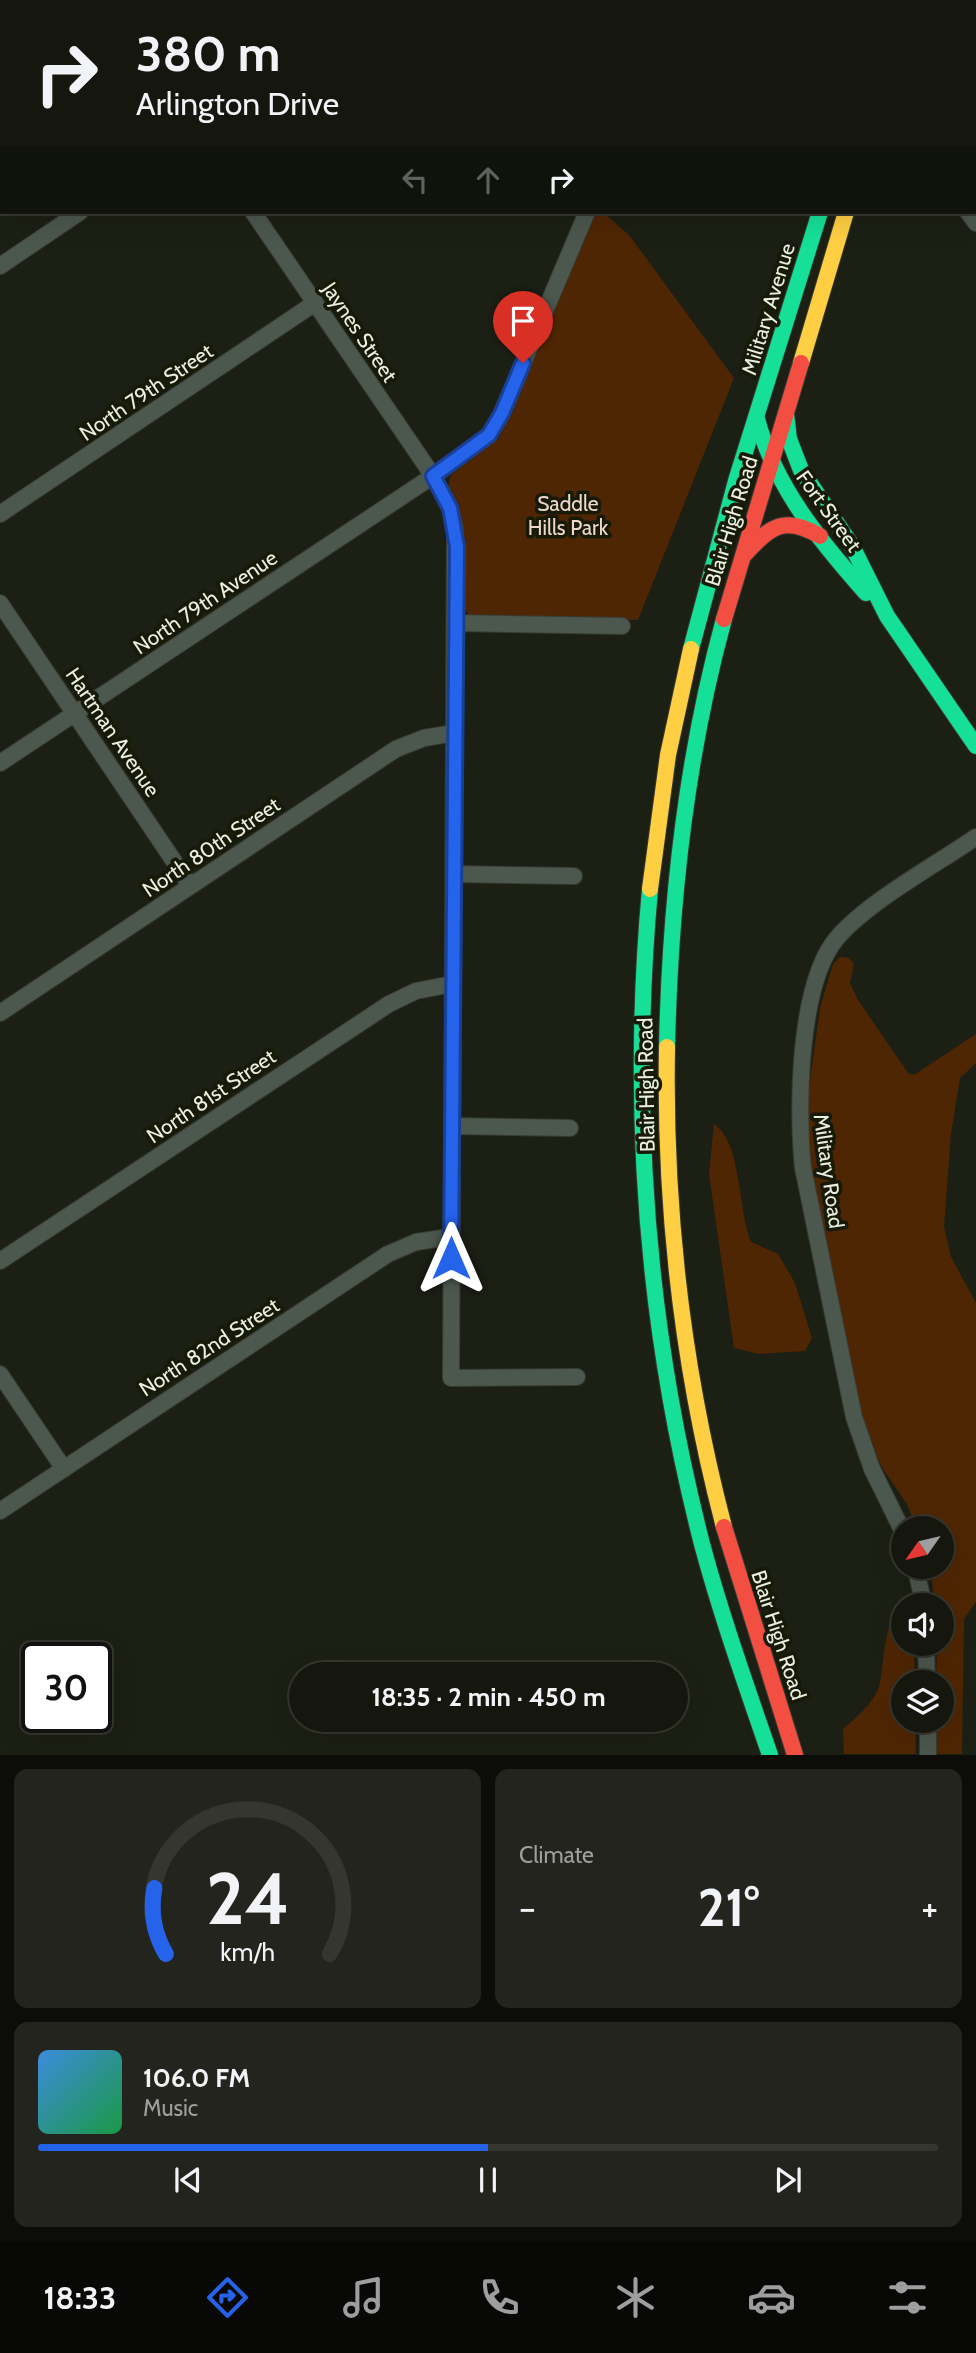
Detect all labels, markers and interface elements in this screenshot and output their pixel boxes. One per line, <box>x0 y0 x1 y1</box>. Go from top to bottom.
text: 380 m <box>136 24 280 83</box>
icon: right <box>21 28 112 119</box>
text: Arlington Drive <box>136 84 339 123</box>
icon: left <box>396 161 434 199</box>
icon: ahead <box>469 161 507 199</box>
icon: right <box>542 161 580 199</box>
street label: Military Avenue <box>736 240 800 378</box>
street label: Jaynes Street <box>317 276 403 387</box>
pin <box>493 291 553 363</box>
icon: arrive <box>504 302 542 340</box>
street label: North 79th Street <box>75 338 217 446</box>
street label: Blair High Road <box>699 453 763 589</box>
street label: Fort Street <box>791 466 867 556</box>
park label: Saddle Hills Park <box>528 491 609 540</box>
street label: North 79th Avenue <box>128 544 282 659</box>
street label: Hartman Avenue <box>61 663 165 801</box>
street label: North 80th Street <box>138 792 284 902</box>
street label: Blair High Road <box>632 1018 660 1152</box>
street label: North 81st Street <box>142 1044 280 1148</box>
street label: Military Road <box>809 1112 849 1230</box>
position arrow <box>414 1221 488 1295</box>
street label: North 82nd Street <box>134 1292 284 1402</box>
north arrow <box>891 1516 954 1578</box>
map controls <box>891 1516 954 1733</box>
street label: Blair High Road <box>746 1567 812 1703</box>
button: sound <box>891 1593 954 1656</box>
speed limit sign: 30 <box>21 1642 112 1733</box>
button: layers <box>891 1670 954 1733</box>
text: 18:35 · 2 min · 450 m <box>371 1681 606 1713</box>
text: Climate <box>519 1841 594 1869</box>
text: 24 <box>206 1855 289 1943</box>
text: 21° <box>698 1876 759 1939</box>
text: − <box>519 1884 536 1931</box>
text: + <box>921 1884 938 1931</box>
text: km/h <box>220 1937 275 1967</box>
text: 106.0 FM <box>143 2062 250 2094</box>
text: Music <box>143 2094 198 2122</box>
icon: previous <box>169 2161 207 2199</box>
icon: pause <box>469 2161 507 2199</box>
icon: next <box>769 2161 807 2199</box>
icon: directions <box>203 2273 252 2322</box>
icon: music <box>339 2273 388 2322</box>
icon: phone <box>475 2273 524 2322</box>
icon: climate <box>611 2273 660 2322</box>
icon: car <box>747 2273 796 2322</box>
icon: filters <box>883 2273 932 2322</box>
text: 18:33 <box>44 2278 116 2317</box>

